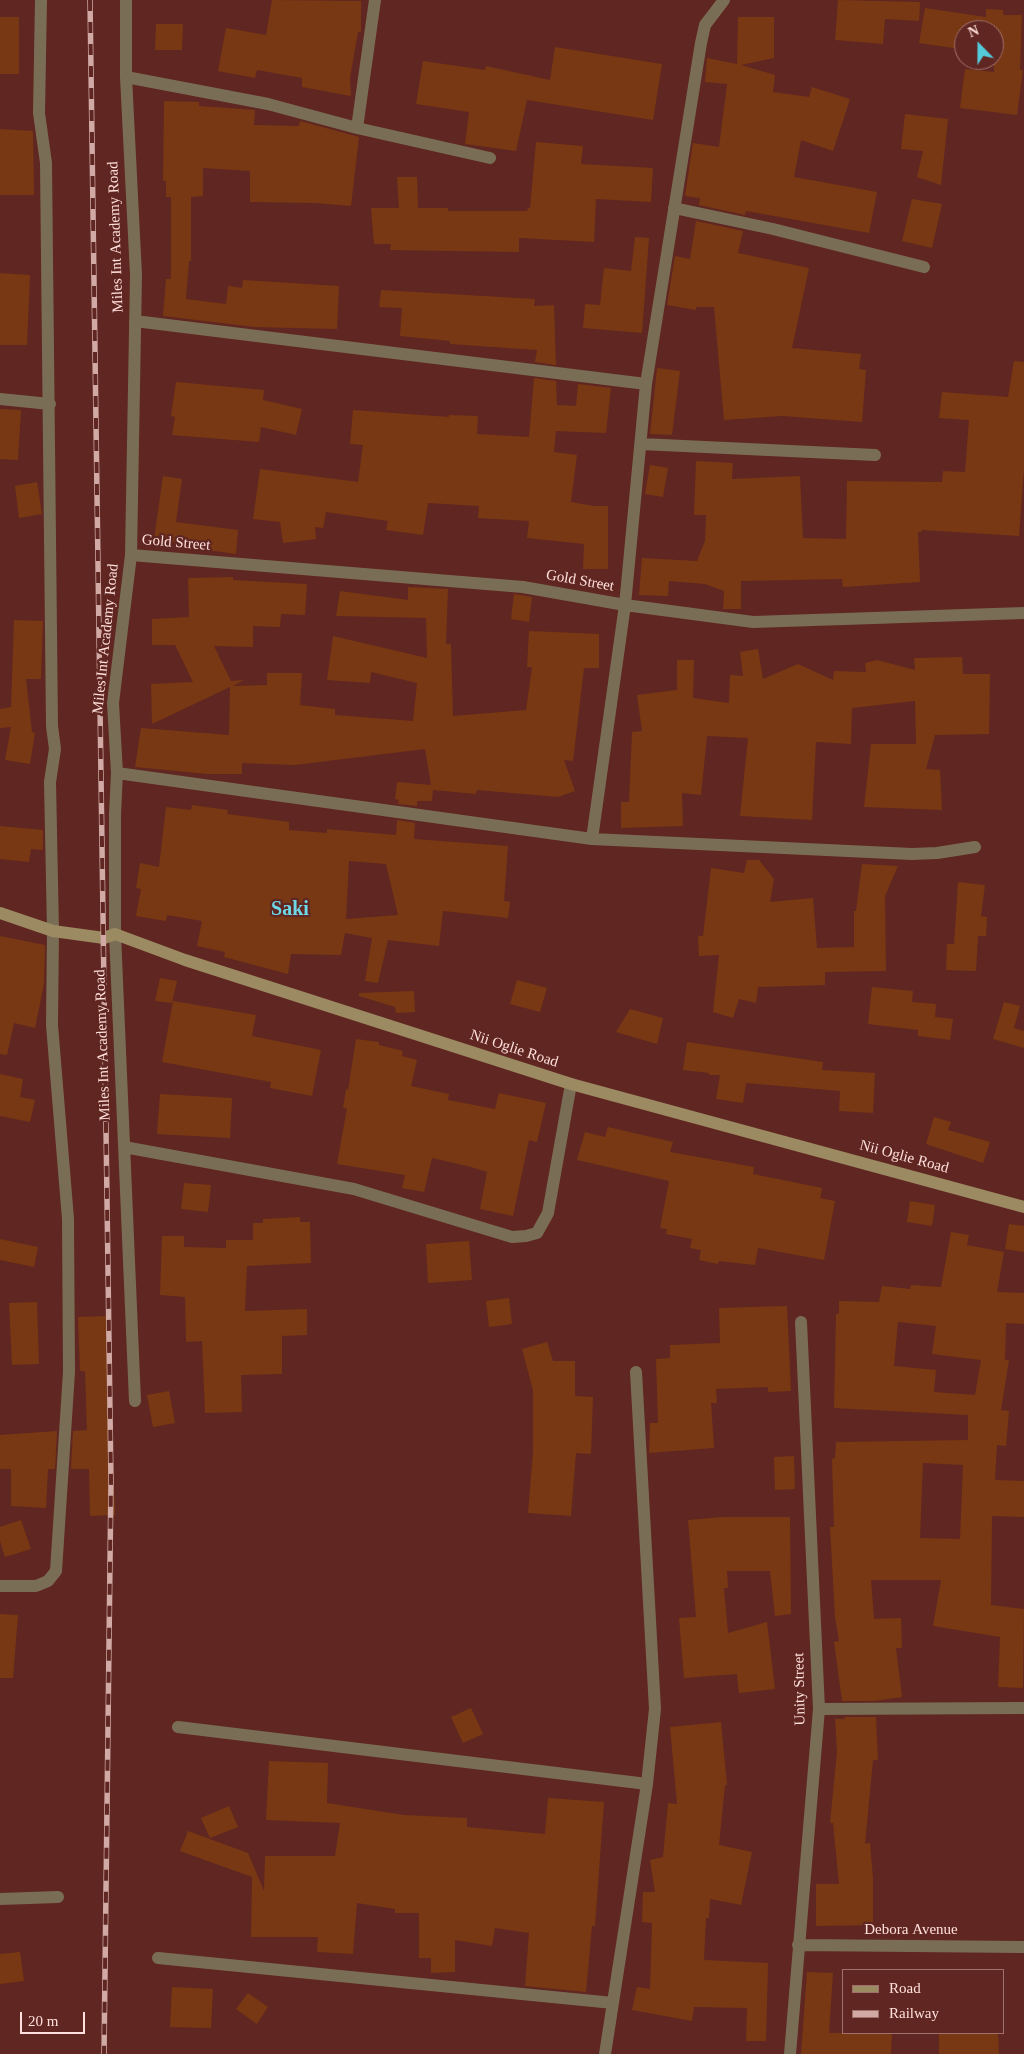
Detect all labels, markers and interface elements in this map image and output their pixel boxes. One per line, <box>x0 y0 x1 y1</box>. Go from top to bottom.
north arrow <box>954 20 1004 70</box>
text: N <box>966 23 981 40</box>
street label: Miles Int Academy Road <box>104 161 128 313</box>
street label: Gold Street <box>141 531 211 555</box>
street label: Miles Int Academy Road <box>89 563 123 715</box>
street label: Gold Street <box>545 566 615 596</box>
district label: Saki <box>271 898 309 922</box>
street label: Miles Int Academy Road <box>91 969 115 1121</box>
street label: Nii Oglie Road <box>468 1026 560 1072</box>
street label: Nii Oglie Road <box>857 1136 951 1178</box>
street label: Unity Street <box>790 1652 810 1726</box>
street label: Debora Avenue <box>864 1921 958 1939</box>
legend <box>842 1969 1004 2034</box>
text: Road <box>889 1980 921 1996</box>
scale bar <box>22 2002 88 2034</box>
text: Railway <box>889 2005 939 2021</box>
text: 20 m <box>28 2013 58 2029</box>

